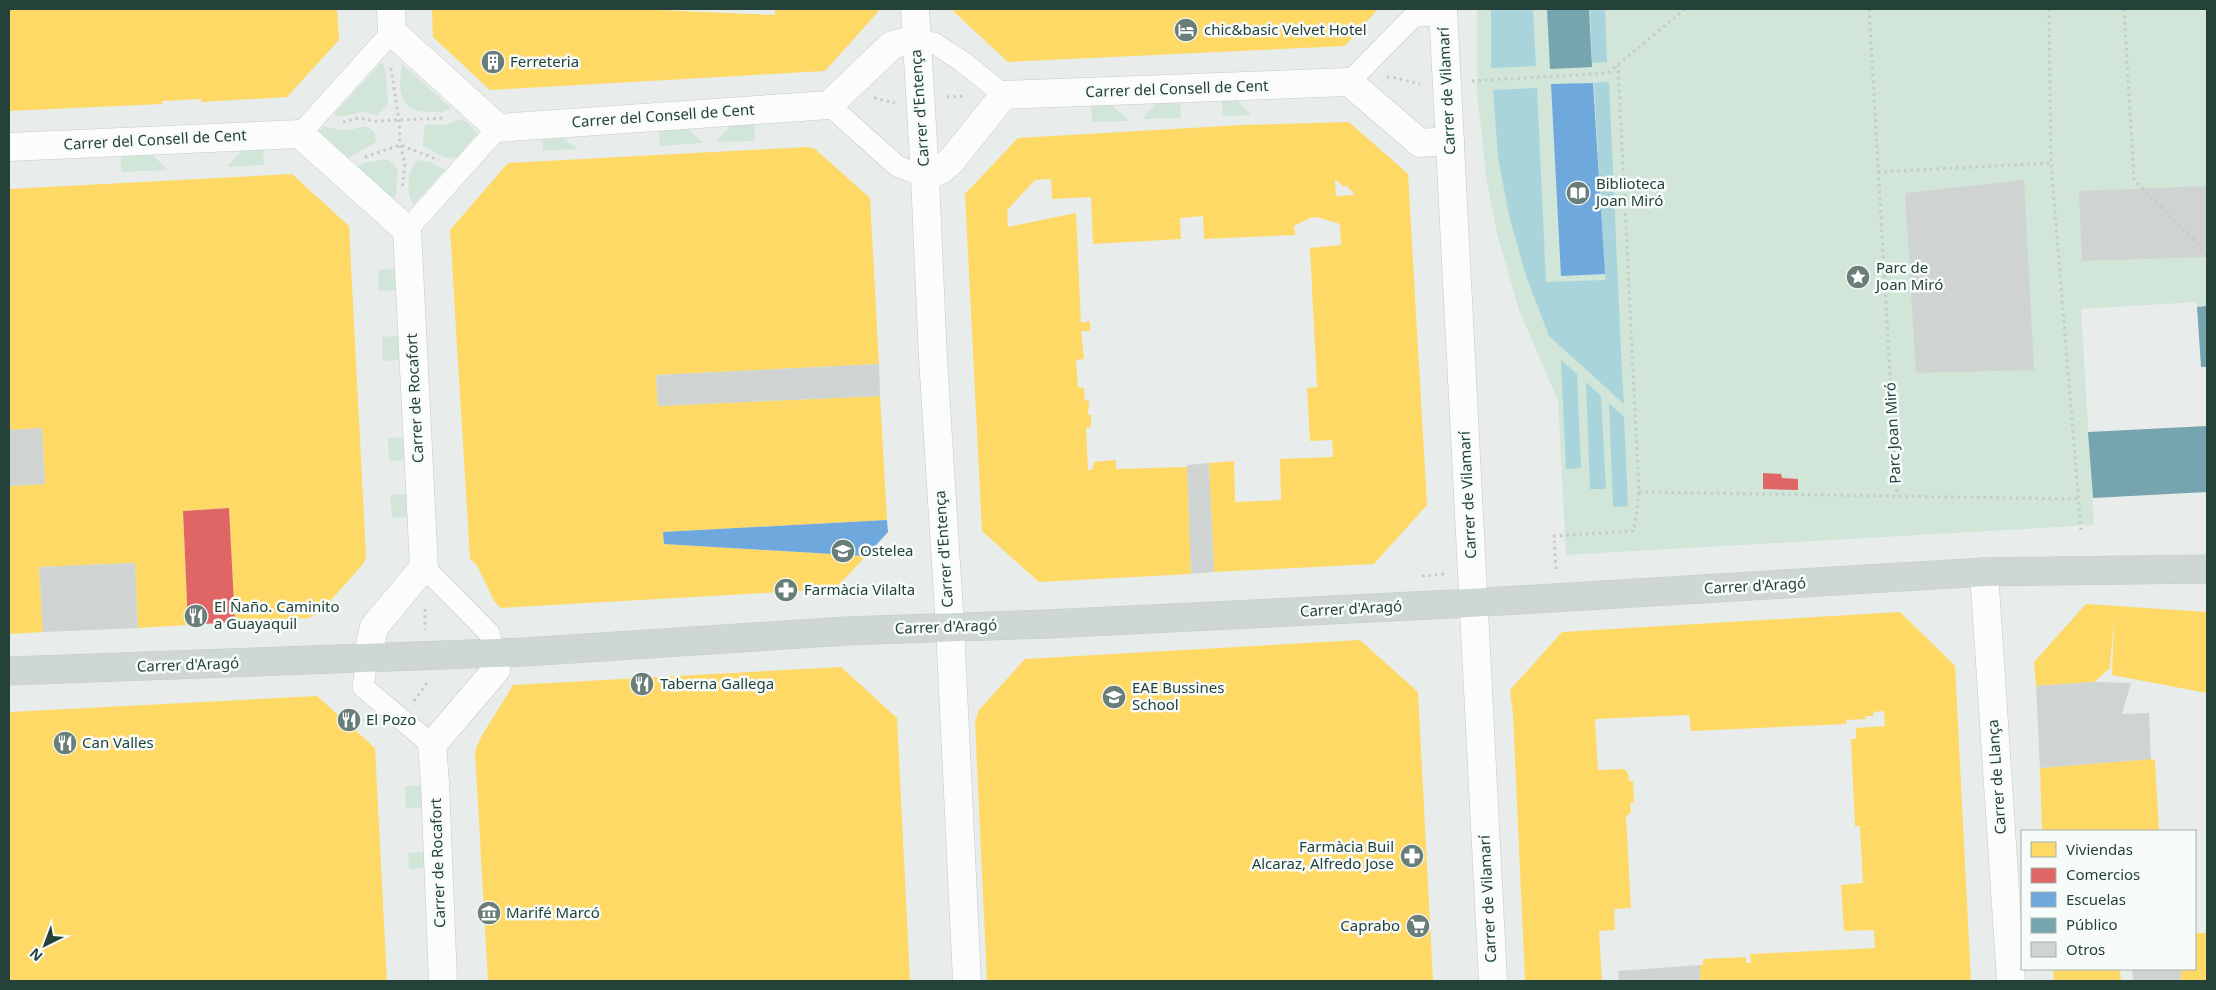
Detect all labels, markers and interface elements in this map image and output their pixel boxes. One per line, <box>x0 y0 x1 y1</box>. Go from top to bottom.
hotel icon: chic&basic Velvet Hotel <box>1173 17 1199 43</box>
place label: chic&basic Velvet Hotel <box>1204 19 1367 39</box>
street label: Carrer de Vilamarí <box>1433 26 1459 155</box>
building icon: Ferreteria <box>480 49 506 75</box>
street label: Carrer d'Entença <box>905 49 933 167</box>
place label: Ferreteria <box>510 51 579 71</box>
street label: Carrer del Consell de Cent <box>1085 75 1269 101</box>
street label: Carrer del Consell de Cent <box>571 99 756 131</box>
street label: Carrer del Consell de Cent <box>63 124 248 154</box>
place label: Biblioteca Joan Miró <box>1594 173 1665 210</box>
library icon: Biblioteca Joan Miró <box>1565 180 1591 206</box>
place label: Parc de Joan Miró <box>1874 257 1943 294</box>
place icon: Parc de Joan Miró <box>1845 264 1871 290</box>
street label: Carrer de Rocafort <box>401 332 427 463</box>
street label: Parc Joan Miró <box>1879 382 1905 484</box>
street label: Carrer de Vilamarí <box>1454 430 1480 559</box>
street label: Carrer d'Entença <box>929 490 957 608</box>
school or university icon: Ostelea <box>830 538 856 564</box>
place label: Ostelea <box>860 540 914 560</box>
street label: Carrer d'Aragó <box>1703 572 1807 598</box>
pharmacy icon: Farmàcia Vilalta <box>773 577 799 603</box>
place label: Farmàcia Vilalta <box>804 579 915 599</box>
street label: Carrer d'Aragó <box>1299 595 1403 621</box>
place label: El Ñaño. Caminito a Guayaquil <box>214 596 340 633</box>
restaurant icon: El Ñaño. Caminito a Guayaquil <box>183 603 209 629</box>
street label: Carrer d'Aragó <box>894 614 997 638</box>
street label: Carrer d'Aragó <box>136 652 239 676</box>
restaurant icon: Taberna Gallega <box>629 671 655 697</box>
place label: Taberna Gallega <box>660 673 774 693</box>
place label: EAE Bussines School <box>1132 677 1224 714</box>
school or university icon: EAE Bussines School <box>1101 684 1127 710</box>
restaurant icon: El Pozo <box>336 707 362 733</box>
place label: El Pozo <box>366 709 416 729</box>
street label: Carrer de Llança <box>1982 719 2010 835</box>
restaurant icon: Can Valles <box>52 730 78 756</box>
place label: Can Valles <box>82 732 154 752</box>
street label: Carrer de Rocafort <box>425 797 449 928</box>
legend <box>2021 830 2196 970</box>
street label: Carrer de Vilamarí <box>1474 834 1500 963</box>
place label: Farmàcia Buil Alcaraz, Alfredo Jose <box>1252 836 1394 873</box>
text: Viviendas <box>2066 839 2133 859</box>
pharmacy icon: Farmàcia Buil Alcaraz, Alfredo Jose <box>1399 843 1425 869</box>
text: Comercios <box>2066 864 2140 884</box>
text: Escuelas <box>2066 889 2126 909</box>
museum icon: Marifé Marcó <box>476 900 502 926</box>
place label: Marifé Marcó <box>506 902 600 922</box>
supermarket icon: Caprabo <box>1405 913 1431 939</box>
text: Público <box>2066 914 2118 934</box>
place label: Caprabo <box>1340 915 1400 935</box>
north arrow <box>20 920 70 970</box>
text: Otros <box>2066 939 2105 959</box>
text: N <box>25 944 47 966</box>

